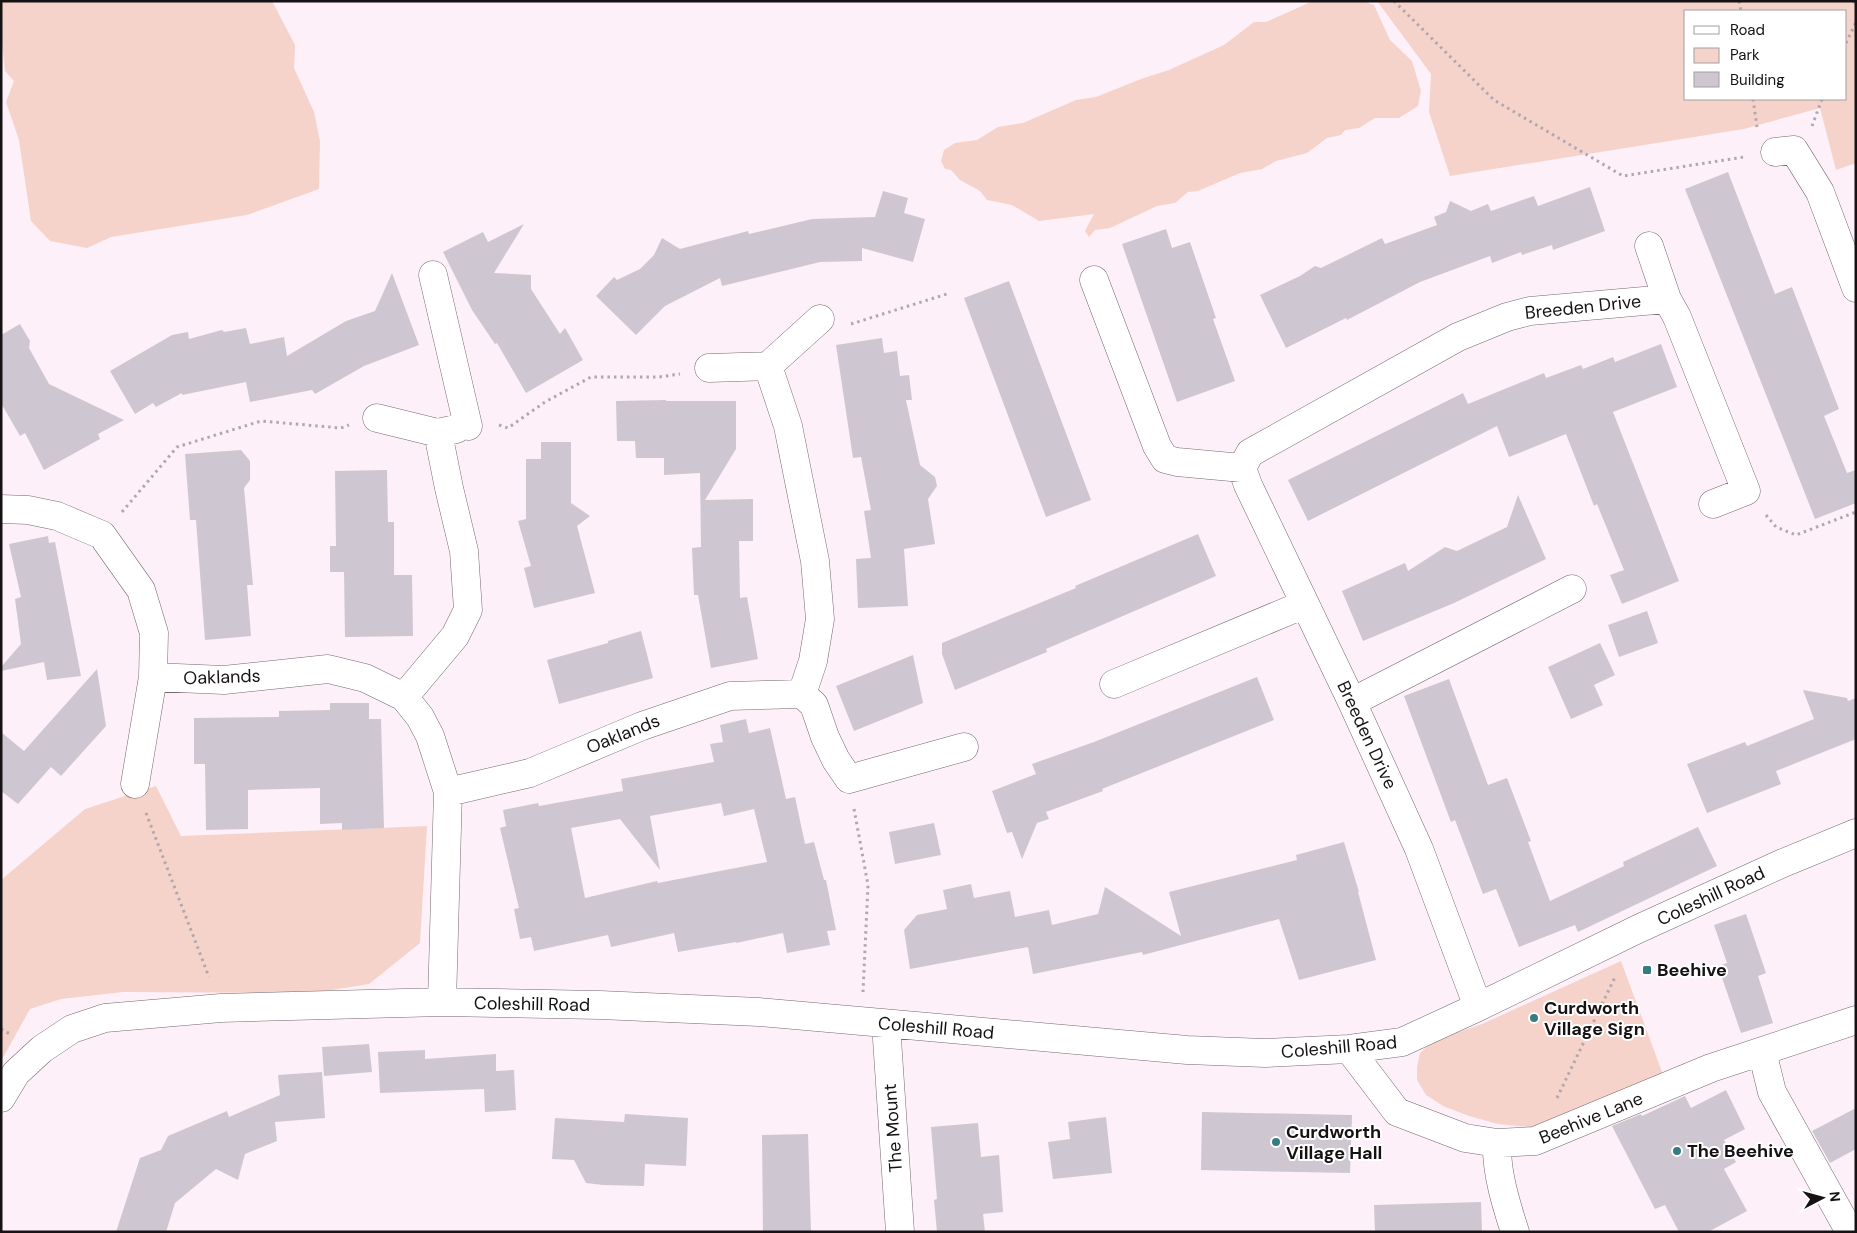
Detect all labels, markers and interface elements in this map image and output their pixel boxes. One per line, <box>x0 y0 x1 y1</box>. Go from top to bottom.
legend <box>1684 10 1847 100</box>
text: Road <box>1730 20 1765 40</box>
text: Park <box>1730 45 1760 65</box>
text: Building <box>1730 70 1785 90</box>
street label: Breeden Drive <box>1524 289 1642 325</box>
street label: Oaklands <box>183 664 261 690</box>
street label: Breeden Drive <box>1331 677 1403 793</box>
street label: Oaklands <box>583 708 663 760</box>
street label: Coleshill Road <box>1653 861 1769 931</box>
place label: Beehive <box>1657 958 1727 982</box>
marker: Beehive <box>1641 964 1653 976</box>
street label: Coleshill Road <box>474 991 590 1017</box>
place label: Curdworth Village Sign <box>1544 996 1645 1041</box>
street label: Coleshill Road <box>877 1011 995 1045</box>
marker: Curdworth Village Sign <box>1528 1012 1540 1024</box>
street label: Coleshill Road <box>1280 1030 1398 1064</box>
street label: The Mount <box>878 1083 908 1173</box>
street label: Beehive Lane <box>1536 1086 1646 1150</box>
place label: Curdworth Village Hall <box>1286 1120 1382 1165</box>
marker: Curdworth Village Hall <box>1270 1136 1282 1148</box>
place label: The Beehive <box>1687 1139 1794 1163</box>
marker: The Beehive <box>1671 1145 1683 1157</box>
north arrow <box>1797 1173 1847 1223</box>
text: N <box>1825 1191 1844 1203</box>

